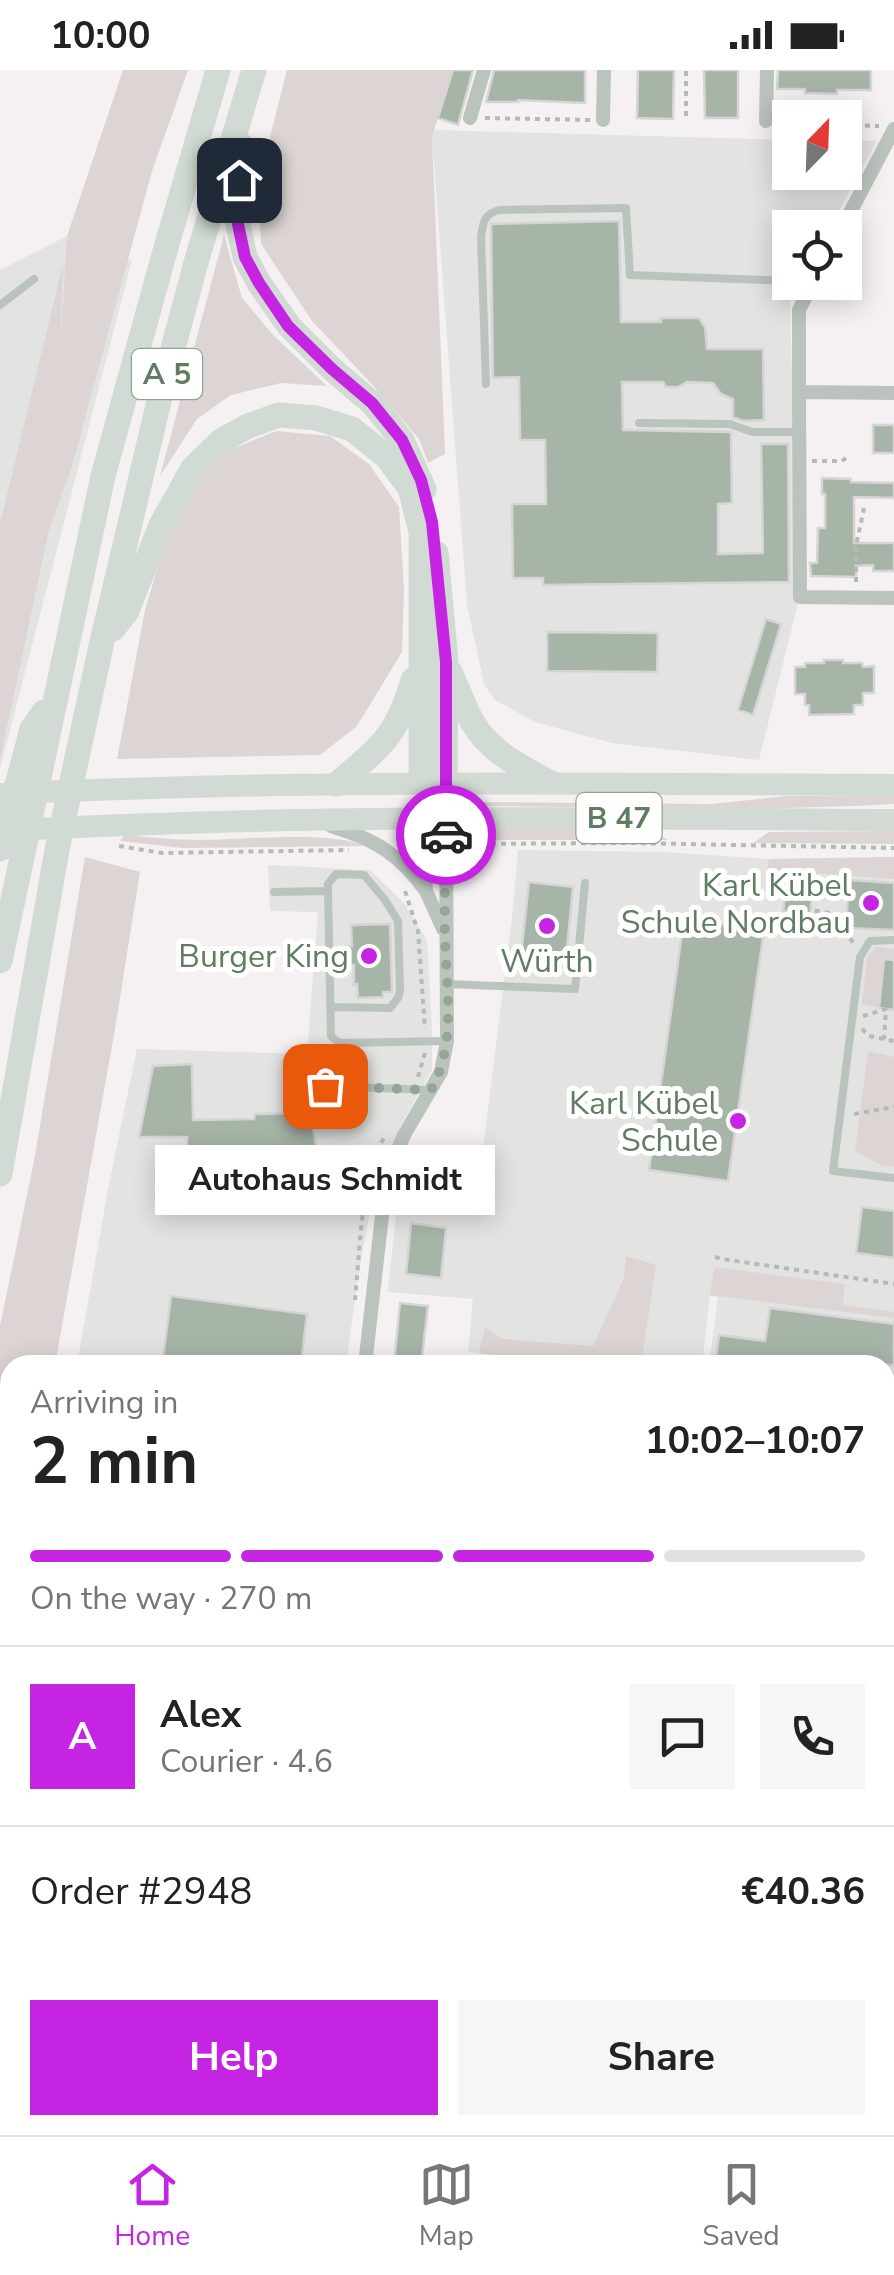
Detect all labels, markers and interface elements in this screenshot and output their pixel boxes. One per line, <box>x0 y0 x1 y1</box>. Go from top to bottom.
text: 10:00 <box>50 10 151 61</box>
north arrow <box>772 100 862 190</box>
map controls <box>772 100 862 300</box>
pin <box>197 138 282 223</box>
icon: home <box>212 153 267 208</box>
button: locate <box>772 210 862 300</box>
road number: A 5 <box>132 349 202 399</box>
courier <box>396 785 496 885</box>
road number: B 47 <box>576 793 662 843</box>
icon: car <box>419 808 474 863</box>
place label: Karl Kübel Schule Nordbau <box>621 864 852 944</box>
marker: Karl Kübel Schule Nordbau <box>860 892 882 914</box>
marker: Würth <box>536 915 558 937</box>
place label: Burger King <box>178 935 349 978</box>
place label: Würth <box>500 940 594 983</box>
marker: Burger King <box>358 945 380 967</box>
pin <box>283 1044 368 1129</box>
icon: bag <box>298 1059 353 1114</box>
place label: Karl Kübel Schule <box>569 1082 719 1162</box>
marker: Karl Kübel Schule <box>727 1110 749 1132</box>
callout: Autohaus Schmidt <box>155 1146 495 1216</box>
text: Autohaus Schmidt <box>188 1158 462 1201</box>
text: Arriving in <box>30 1381 178 1424</box>
text: 10:02–10:07 <box>645 1415 865 1466</box>
text: 2 min <box>30 1417 198 1506</box>
text: On the way · 270 m <box>30 1577 312 1620</box>
button: chat <box>630 1684 735 1789</box>
button: phone <box>760 1684 865 1789</box>
text: Alex <box>160 1689 241 1740</box>
text: A <box>68 1711 97 1762</box>
text: Courier · 4.6 <box>160 1740 333 1783</box>
text: Order #2948 <box>30 1866 252 1917</box>
text: €40.36 <box>742 1866 865 1917</box>
button: Help <box>30 2000 438 2115</box>
button: Share <box>458 2000 865 2115</box>
tab: Home <box>114 2157 190 2255</box>
tab: Map <box>419 2157 474 2255</box>
tab: Saved <box>702 2157 780 2255</box>

